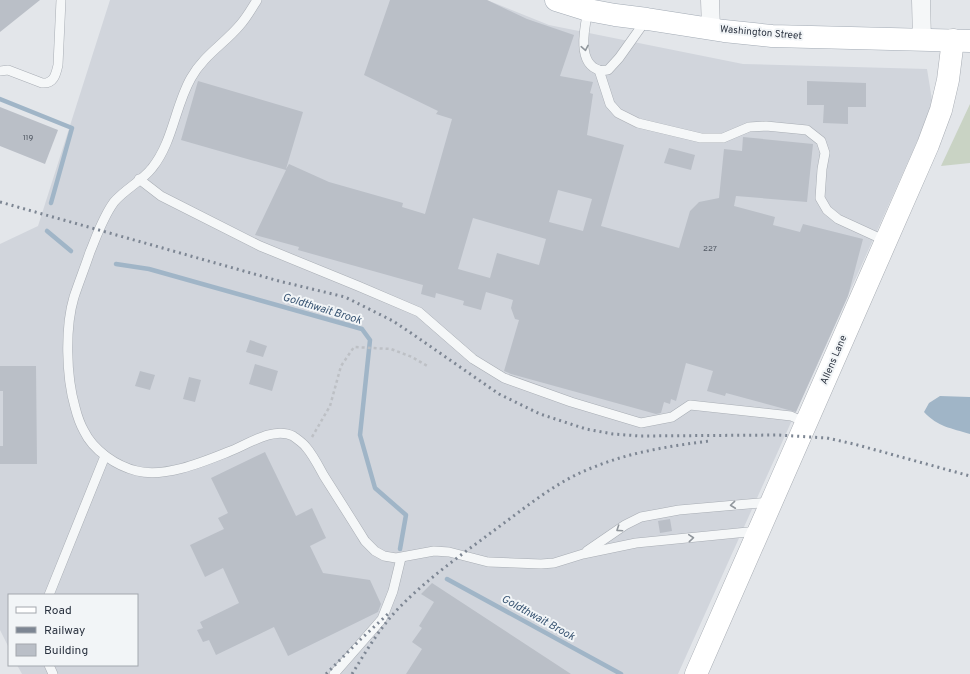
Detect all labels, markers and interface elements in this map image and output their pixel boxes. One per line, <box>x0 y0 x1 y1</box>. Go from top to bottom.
street label: Washington Street <box>719 23 803 43</box>
one-way arrow <box>580 45 588 52</box>
house number: 119 <box>23 133 34 143</box>
house number: 227 <box>703 244 717 254</box>
water label: Goldthwait Brook <box>281 290 364 328</box>
street label: Allens Lane <box>818 333 850 387</box>
one-way arrow <box>730 501 736 510</box>
one-way arrow <box>616 524 623 532</box>
one-way arrow <box>688 533 694 542</box>
water label: Goldthwait Brook <box>499 592 578 644</box>
legend <box>8 594 138 666</box>
text: Road <box>44 603 72 619</box>
text: Railway <box>44 623 85 639</box>
text: Building <box>44 643 88 659</box>

